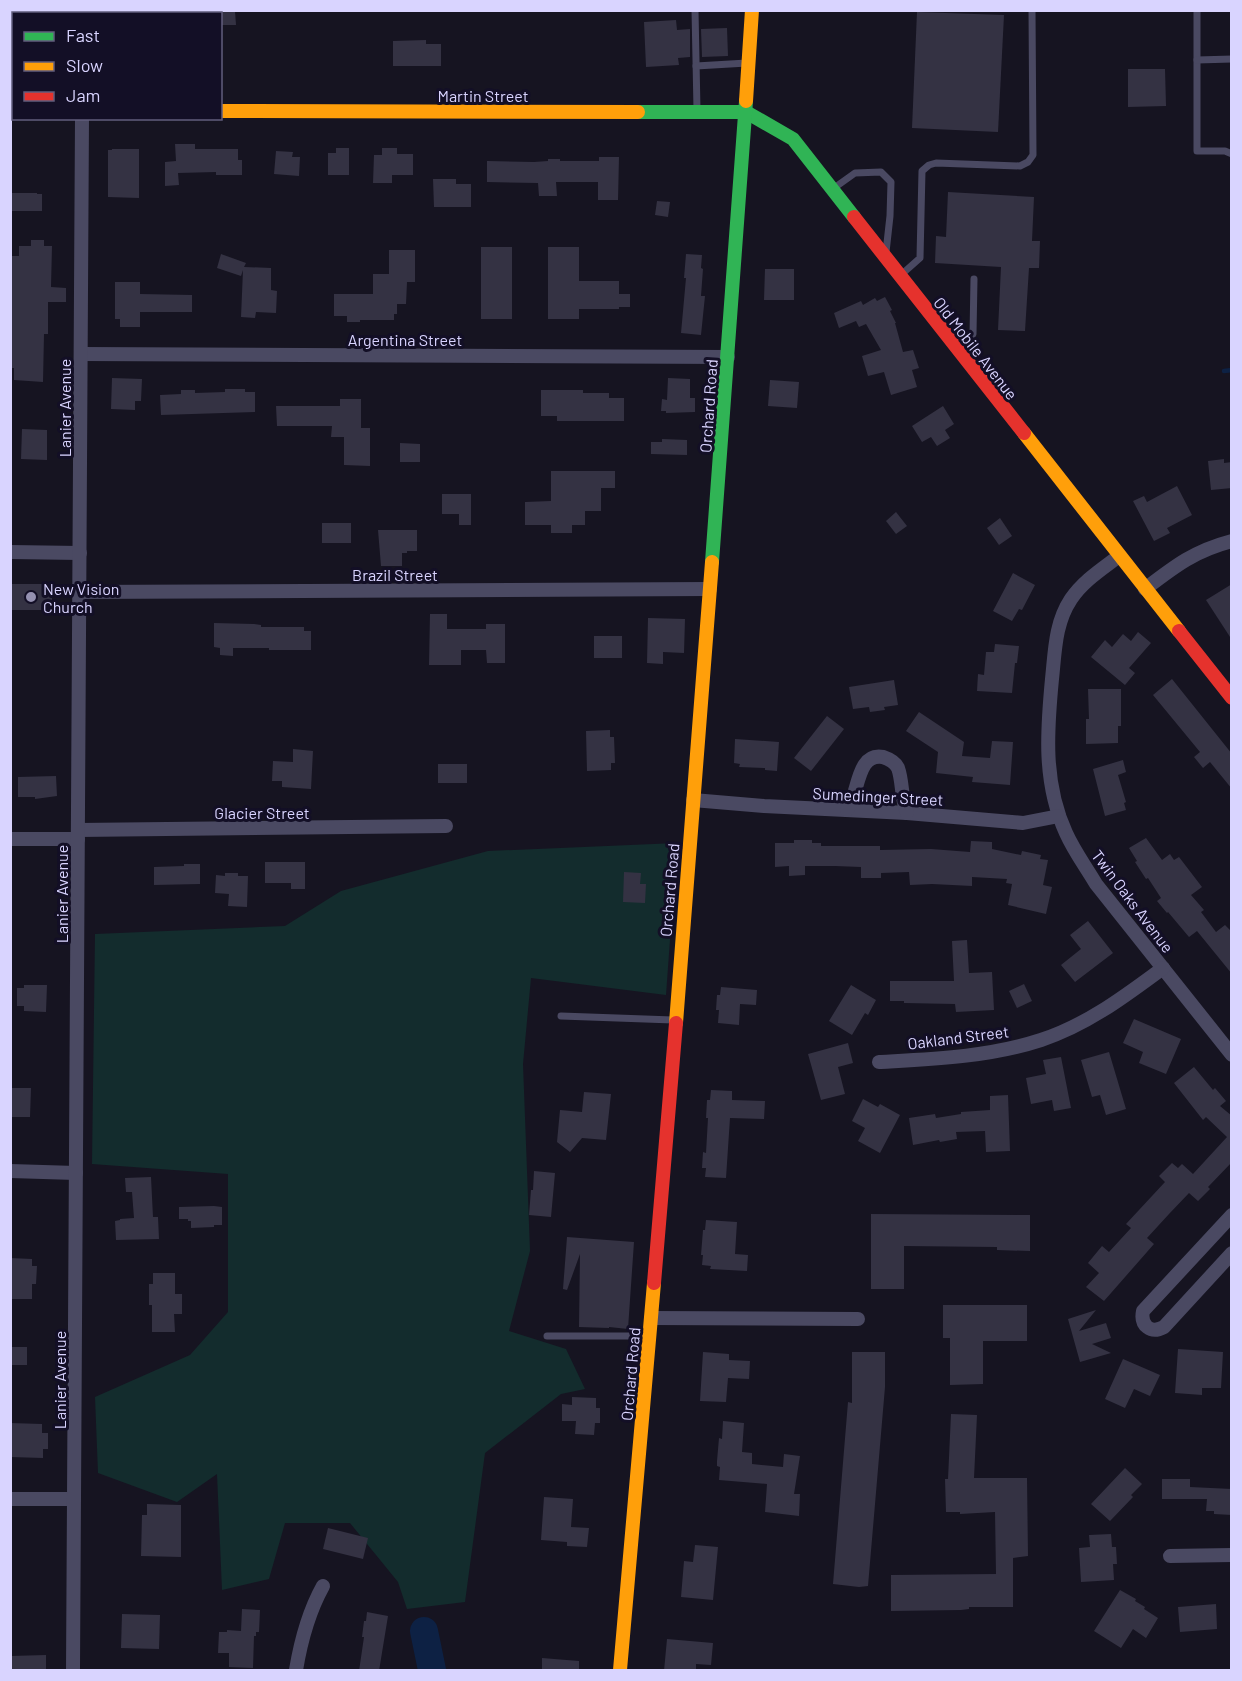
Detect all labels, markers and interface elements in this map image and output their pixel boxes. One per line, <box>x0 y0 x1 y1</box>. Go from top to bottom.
legend <box>12 12 222 120</box>
text: Fast <box>66 24 100 46</box>
text: Slow <box>66 54 103 76</box>
text: Jam <box>66 84 100 106</box>
street label: Martin Street <box>437 86 529 105</box>
street label: Old Mobile Avenue <box>930 293 1022 403</box>
street label: Argentina Street <box>348 330 462 349</box>
street label: Lanier Avenue <box>55 359 74 457</box>
street label: Orchard Road <box>695 359 721 453</box>
street label: Brazil Street <box>352 565 438 584</box>
place label: New Vision Church <box>43 579 120 616</box>
marker: New Vision Church <box>24 590 38 604</box>
street label: Sumedinger Street <box>812 783 944 809</box>
street label: Glacier Street <box>214 803 310 822</box>
street label: Orchard Road <box>655 842 683 938</box>
street label: Lanier Avenue <box>52 845 71 943</box>
street label: Twin Oaks Avenue <box>1088 846 1178 956</box>
street label: Oakland Street <box>906 1021 1010 1053</box>
street label: Orchard Road <box>616 1326 644 1422</box>
street label: Lanier Avenue <box>50 1331 69 1429</box>

